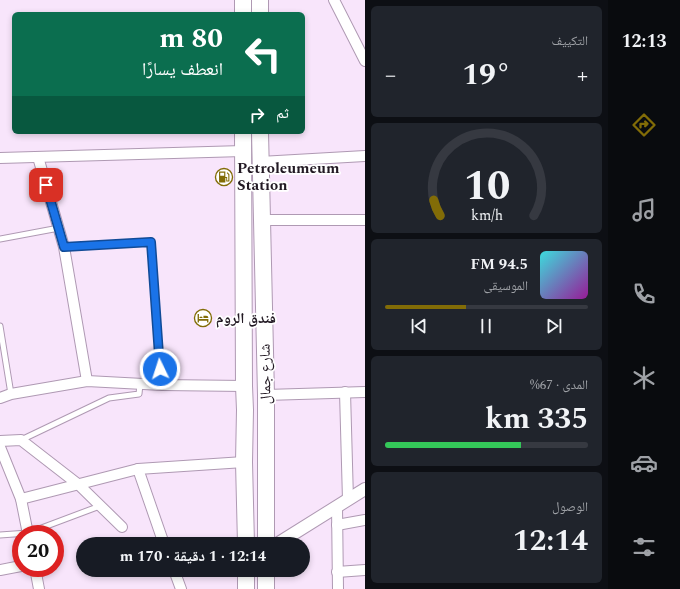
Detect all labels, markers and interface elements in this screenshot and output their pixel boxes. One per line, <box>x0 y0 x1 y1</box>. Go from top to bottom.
text: 80 m <box>159 17 223 60</box>
icon: left <box>237 28 289 80</box>
text: 12:13 <box>621 28 667 55</box>
text: التكييف <box>552 31 588 51</box>
text: 19° <box>462 52 511 98</box>
text: انعطف يسارًا <box>142 56 223 83</box>
text: − <box>385 59 396 92</box>
text: + <box>577 59 588 92</box>
text: ثم <box>276 102 289 125</box>
icon: right <box>246 104 268 126</box>
icon: directions <box>630 111 658 139</box>
text: 10 <box>463 155 510 218</box>
place label: Petroleumeum Station <box>237 157 340 197</box>
fuel station icon: Petroleumeum Station <box>214 167 234 187</box>
pin <box>29 168 63 202</box>
icon: arrive <box>35 174 57 196</box>
icon: music <box>630 196 658 224</box>
text: km/h <box>470 204 503 226</box>
text: 94.5 FM <box>471 253 528 276</box>
text: الموسيقى <box>484 276 528 296</box>
icon: phone <box>630 280 658 308</box>
place label: فندق الروم <box>216 307 276 330</box>
hotel icon: فندق الروم <box>193 308 213 328</box>
icon: previous <box>408 315 430 337</box>
icon: pause <box>475 315 497 337</box>
icon: next <box>543 315 565 337</box>
street label: شارع جمال <box>253 343 278 405</box>
position arrow <box>139 348 181 390</box>
icon: climate <box>630 364 658 392</box>
text: المدى · 67% <box>530 375 588 395</box>
text: 335 km <box>485 396 588 442</box>
icon: car <box>630 449 658 477</box>
text: الوصول <box>552 497 588 517</box>
text: 12:14 <box>513 518 588 564</box>
speed limit sign: 20 <box>12 525 64 577</box>
icon: filters <box>630 533 658 561</box>
text: 12:14 · 1 دقيقة · 170 m <box>120 545 266 568</box>

